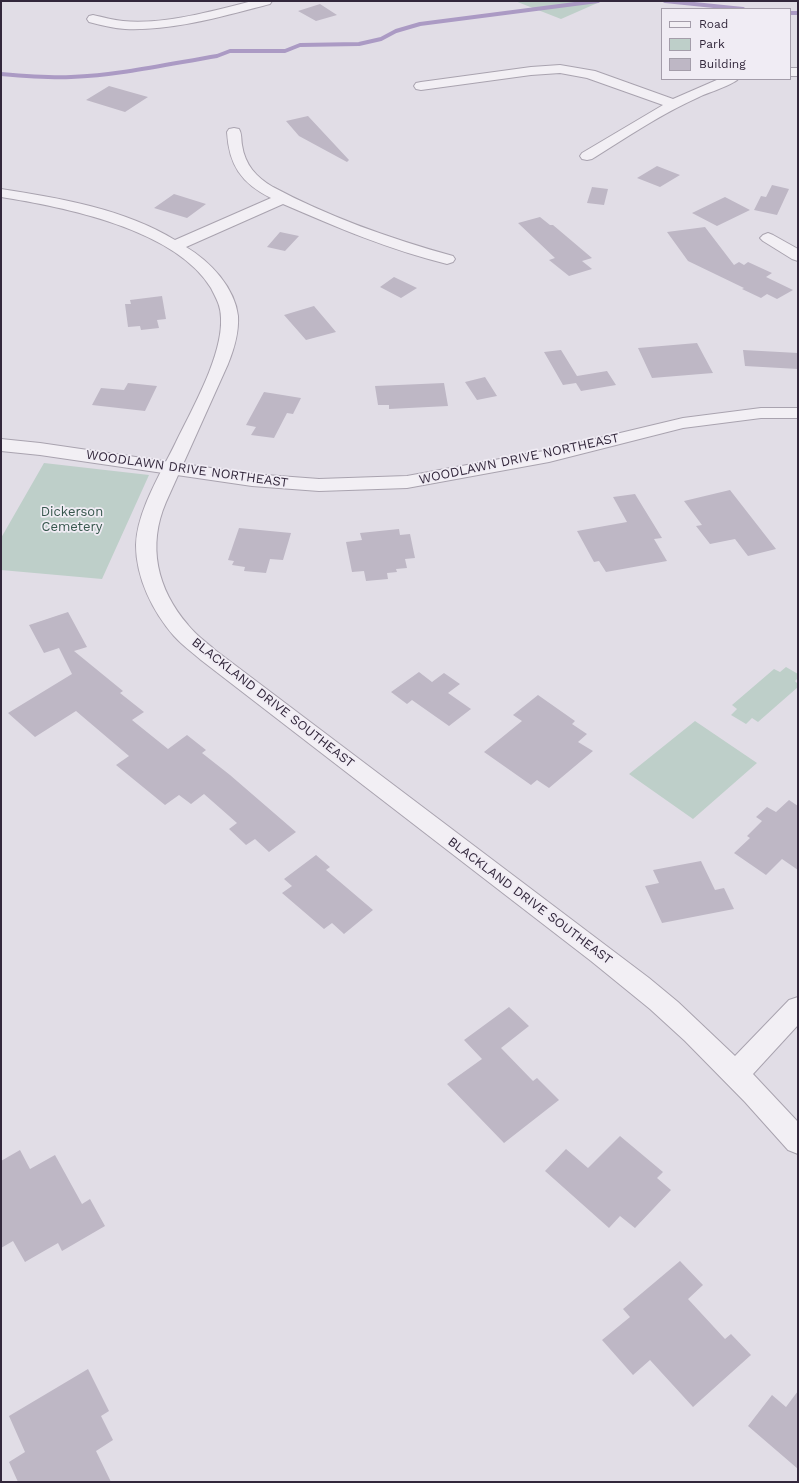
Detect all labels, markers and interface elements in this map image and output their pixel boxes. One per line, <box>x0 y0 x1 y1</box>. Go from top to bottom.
legend <box>661 8 791 80</box>
text: Road <box>699 17 728 31</box>
text: Park <box>699 37 725 51</box>
text: Building <box>699 57 746 71</box>
street label: WOODLAWN DRIVE NORTHEAST <box>418 430 620 488</box>
street label: WOODLAWN DRIVE NORTHEAST <box>85 447 289 491</box>
park label: Dickerson Cemetery <box>41 504 103 535</box>
street label: BLACKLAND DRIVE SOUTHEAST <box>189 635 357 771</box>
street label: BLACKLAND DRIVE SOUTHEAST <box>445 834 615 968</box>

